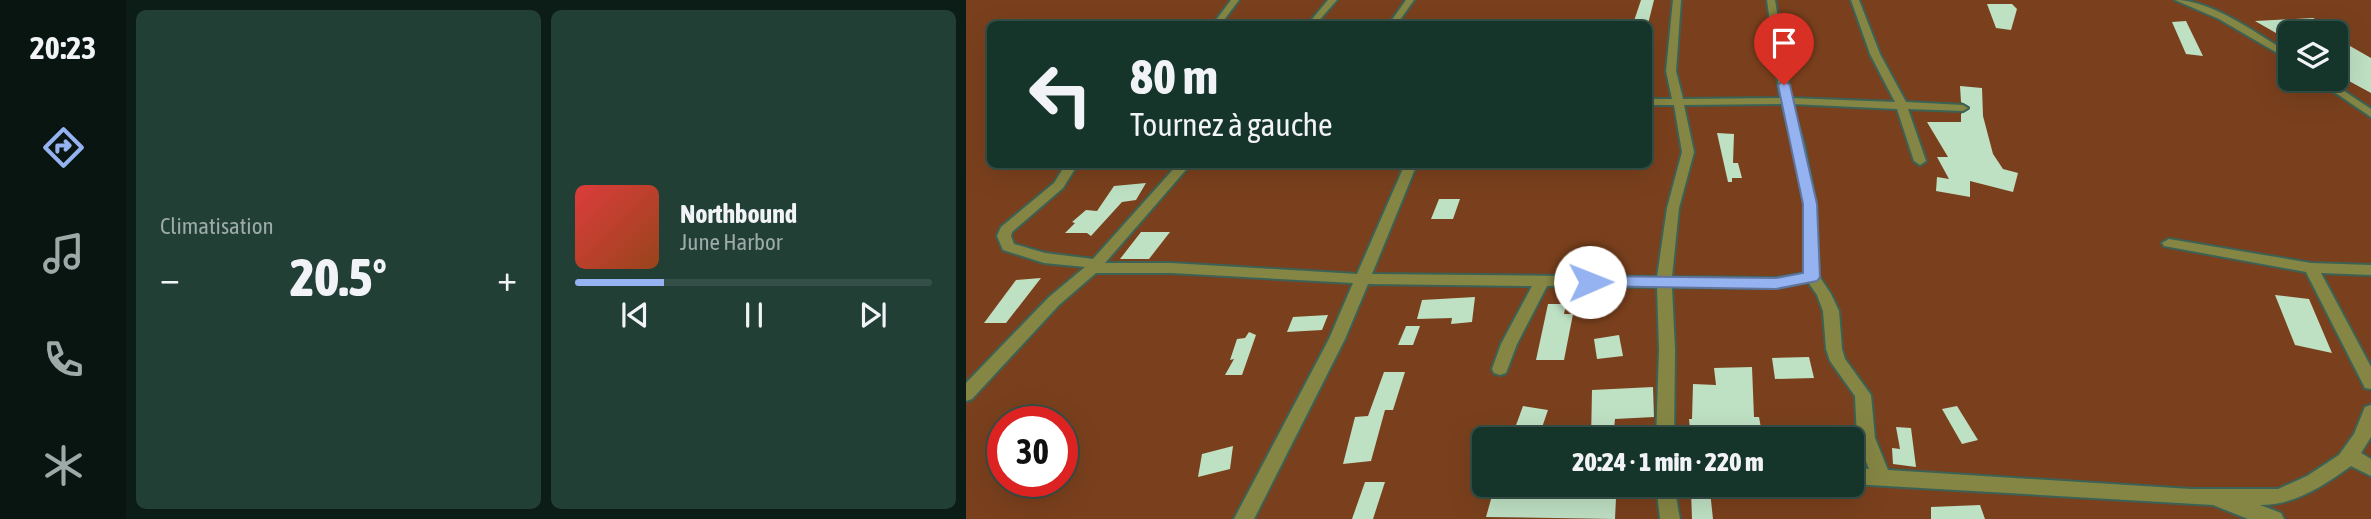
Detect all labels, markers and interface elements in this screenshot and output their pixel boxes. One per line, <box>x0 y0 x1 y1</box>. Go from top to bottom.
pin <box>1754 13 1814 85</box>
map controls <box>2278 21 2348 91</box>
button: layers <box>2278 21 2348 91</box>
icon: arrive <box>1765 24 1803 62</box>
text: 20:23 <box>30 29 96 66</box>
text: 80 m <box>1130 48 1218 104</box>
icon: left <box>1015 49 1106 140</box>
text: Tournez à gauche <box>1130 106 1333 143</box>
icon: directions <box>39 123 88 172</box>
text: Northbound <box>680 199 797 229</box>
text: Climatisation <box>160 213 274 239</box>
icon: music <box>39 229 88 278</box>
text: June Harbor <box>680 229 783 255</box>
position arrow <box>1553 245 1627 319</box>
text: 20.5° <box>290 247 387 307</box>
text: − <box>160 256 180 299</box>
text: + <box>497 256 517 299</box>
icon: previous <box>616 296 654 334</box>
icon: pause <box>735 296 773 334</box>
icon: next <box>854 296 892 334</box>
icon: phone <box>39 335 88 384</box>
speed limit sign: 30 <box>987 406 1078 497</box>
icon: climate <box>39 441 88 490</box>
text: 20:24 · 1 min · 220 m <box>1572 447 1764 477</box>

